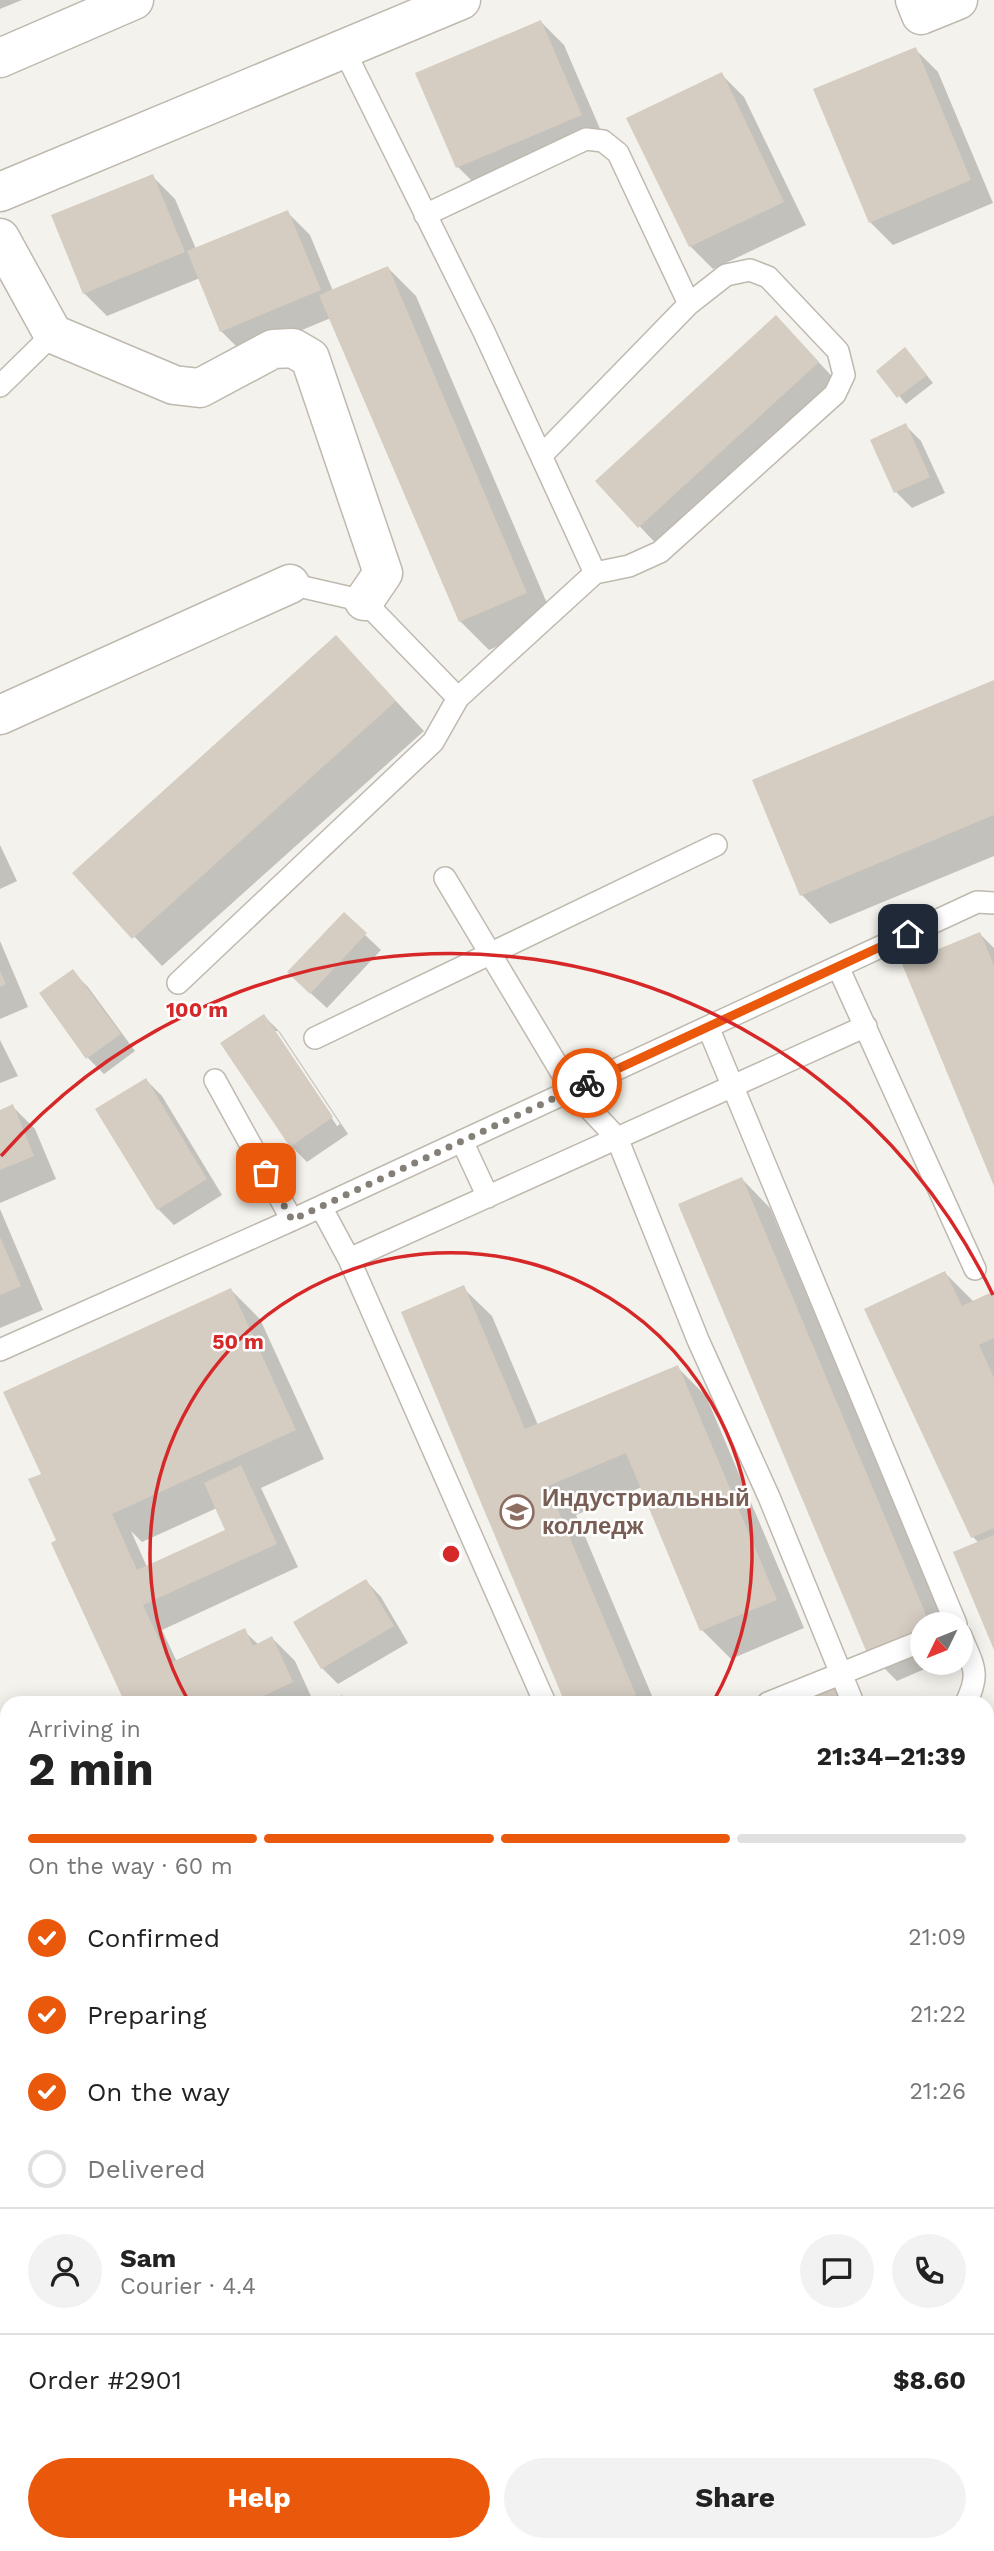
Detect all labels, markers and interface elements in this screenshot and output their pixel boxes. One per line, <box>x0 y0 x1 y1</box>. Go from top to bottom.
pin <box>878 904 938 964</box>
icon: home <box>889 915 927 953</box>
text: 100 m <box>166 997 228 1022</box>
courier <box>552 1048 622 1118</box>
icon: bike <box>568 1064 606 1102</box>
pin <box>236 1143 296 1203</box>
icon: bag <box>247 1154 285 1192</box>
text: 50 m <box>212 1329 264 1354</box>
place label: Индустриальный колледж <box>542 1484 750 1540</box>
school or university icon: Индустриальный колледж <box>498 1493 536 1531</box>
centre of rings <box>439 1542 463 1566</box>
north arrow <box>910 1612 973 1675</box>
map controls <box>910 1612 973 1675</box>
text: Arriving in <box>28 1716 141 1743</box>
text: 21:34–21:39 <box>816 1741 966 1771</box>
text: 2 min <box>28 1742 154 1796</box>
text: On the way · 60 m <box>28 1853 233 1880</box>
icon: check <box>28 1919 66 1957</box>
text: Confirmed <box>87 1923 220 1953</box>
text: 21:09 <box>908 1924 966 1951</box>
icon: check <box>28 1996 66 2034</box>
text: Preparing <box>87 2000 207 2030</box>
text: 21:22 <box>910 2001 966 2028</box>
icon: check <box>28 2073 66 2111</box>
text: On the way <box>87 2077 230 2107</box>
text: 21:26 <box>909 2078 966 2105</box>
text: Delivered <box>87 2154 206 2184</box>
button: person <box>28 2234 102 2308</box>
button: chat <box>800 2234 874 2308</box>
button: phone <box>892 2234 966 2308</box>
text: Sam <box>120 2243 176 2273</box>
text: Courier · 4.4 <box>120 2273 256 2300</box>
text: Order #2901 <box>28 2365 182 2395</box>
text: $8.60 <box>893 2365 966 2395</box>
button: Help <box>28 2458 490 2538</box>
button: Share <box>504 2458 966 2538</box>

